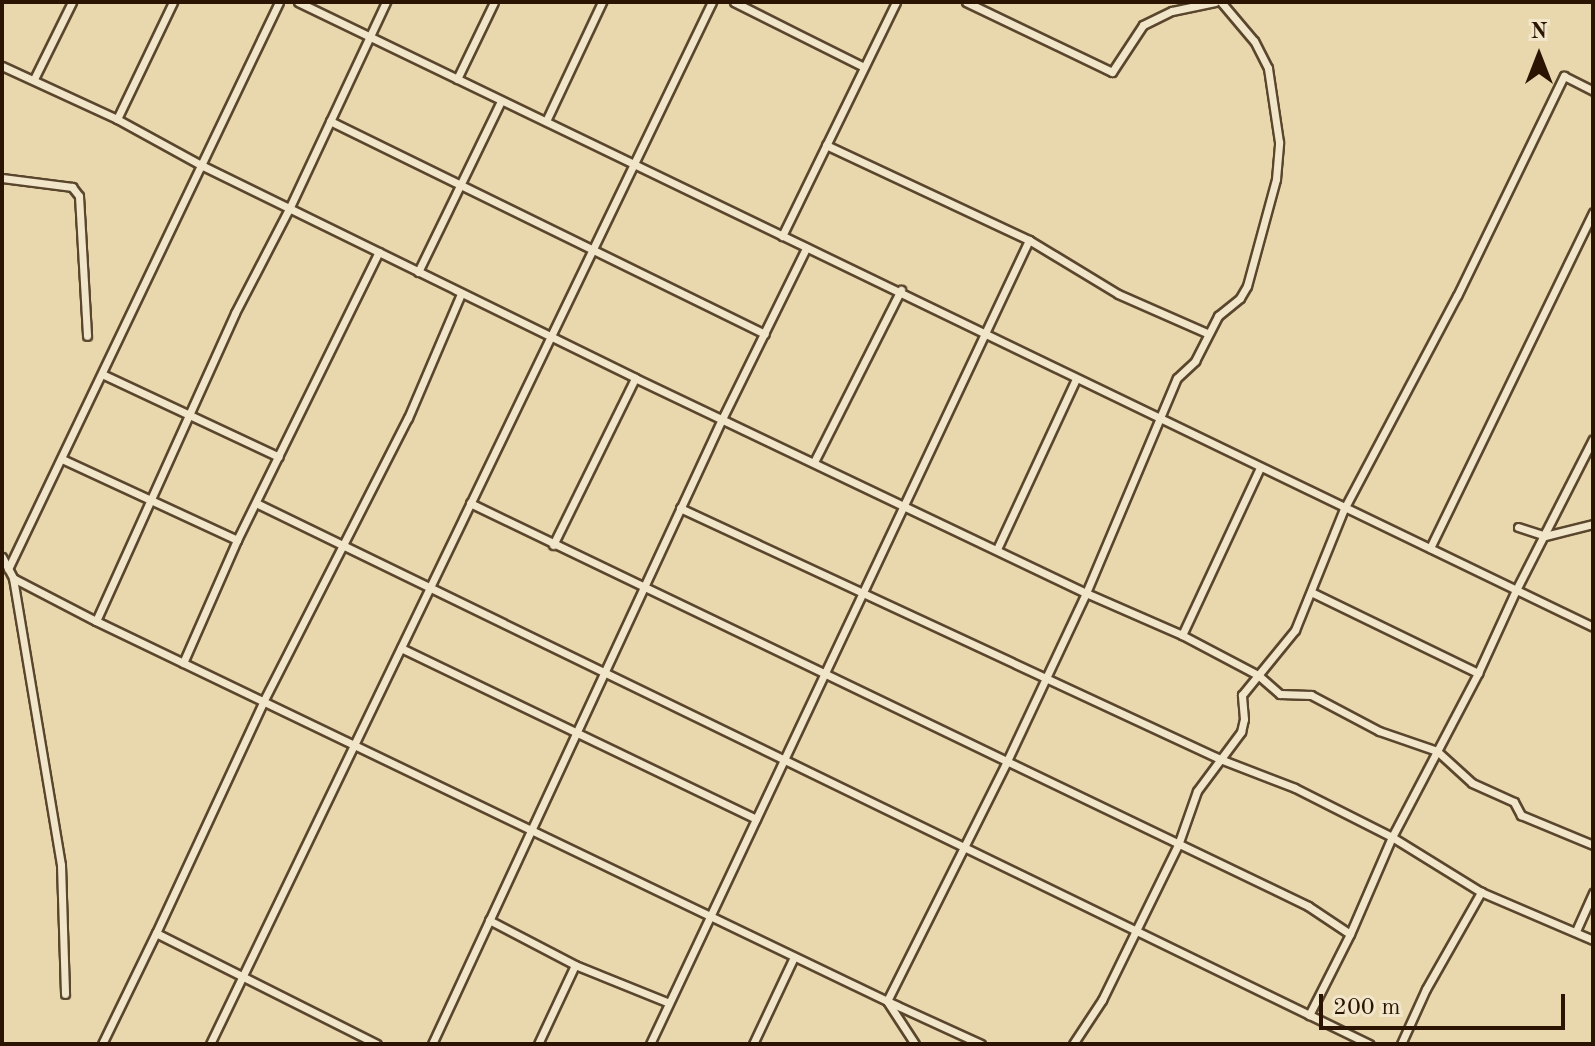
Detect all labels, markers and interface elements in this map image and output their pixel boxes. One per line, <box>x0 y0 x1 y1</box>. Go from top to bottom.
north arrow <box>1499 16 1579 96</box>
text: N <box>1531 21 1547 43</box>
scale bar <box>1323 978 1569 1028</box>
text: 200 m <box>1333 996 1401 1020</box>

